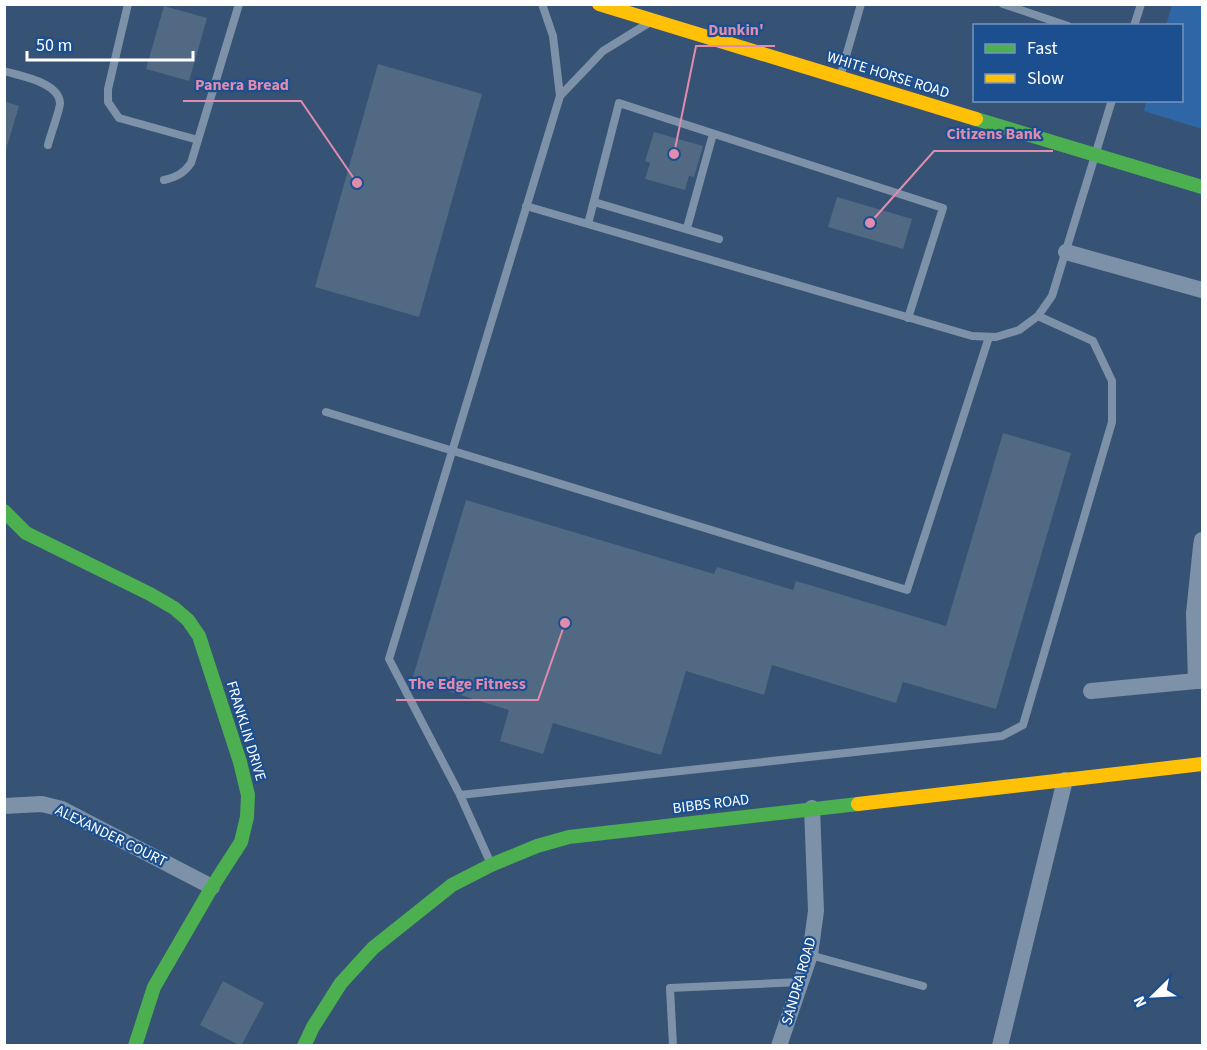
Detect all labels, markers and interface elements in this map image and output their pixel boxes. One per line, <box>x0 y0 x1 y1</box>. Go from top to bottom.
callout: Dunkin' <box>696 12 775 46</box>
text: Dunkin' <box>708 19 764 41</box>
scale bar <box>27 24 194 62</box>
legend <box>973 24 1183 102</box>
text: 50 m <box>36 33 72 58</box>
text: Fast <box>1027 36 1058 61</box>
street label: WHITE HORSE ROAD <box>824 46 952 104</box>
text: Slow <box>1027 66 1064 91</box>
callout: Panera Bread <box>183 67 301 101</box>
text: Panera Bread <box>195 74 289 96</box>
callout: Citizens Bank <box>934 117 1053 151</box>
text: Citizens Bank <box>946 123 1042 145</box>
callout: The Edge Fitness <box>396 666 538 700</box>
text: The Edge Fitness <box>408 673 526 695</box>
street label: FRANKLIN DRIVE <box>221 678 271 784</box>
street label: BIBBS ROAD <box>672 789 750 819</box>
street label: ALEXANDER COURT <box>52 800 170 872</box>
street label: SANDRA ROAD <box>776 935 822 1027</box>
north arrow <box>1123 966 1183 1026</box>
text: N <box>1128 992 1152 1011</box>

